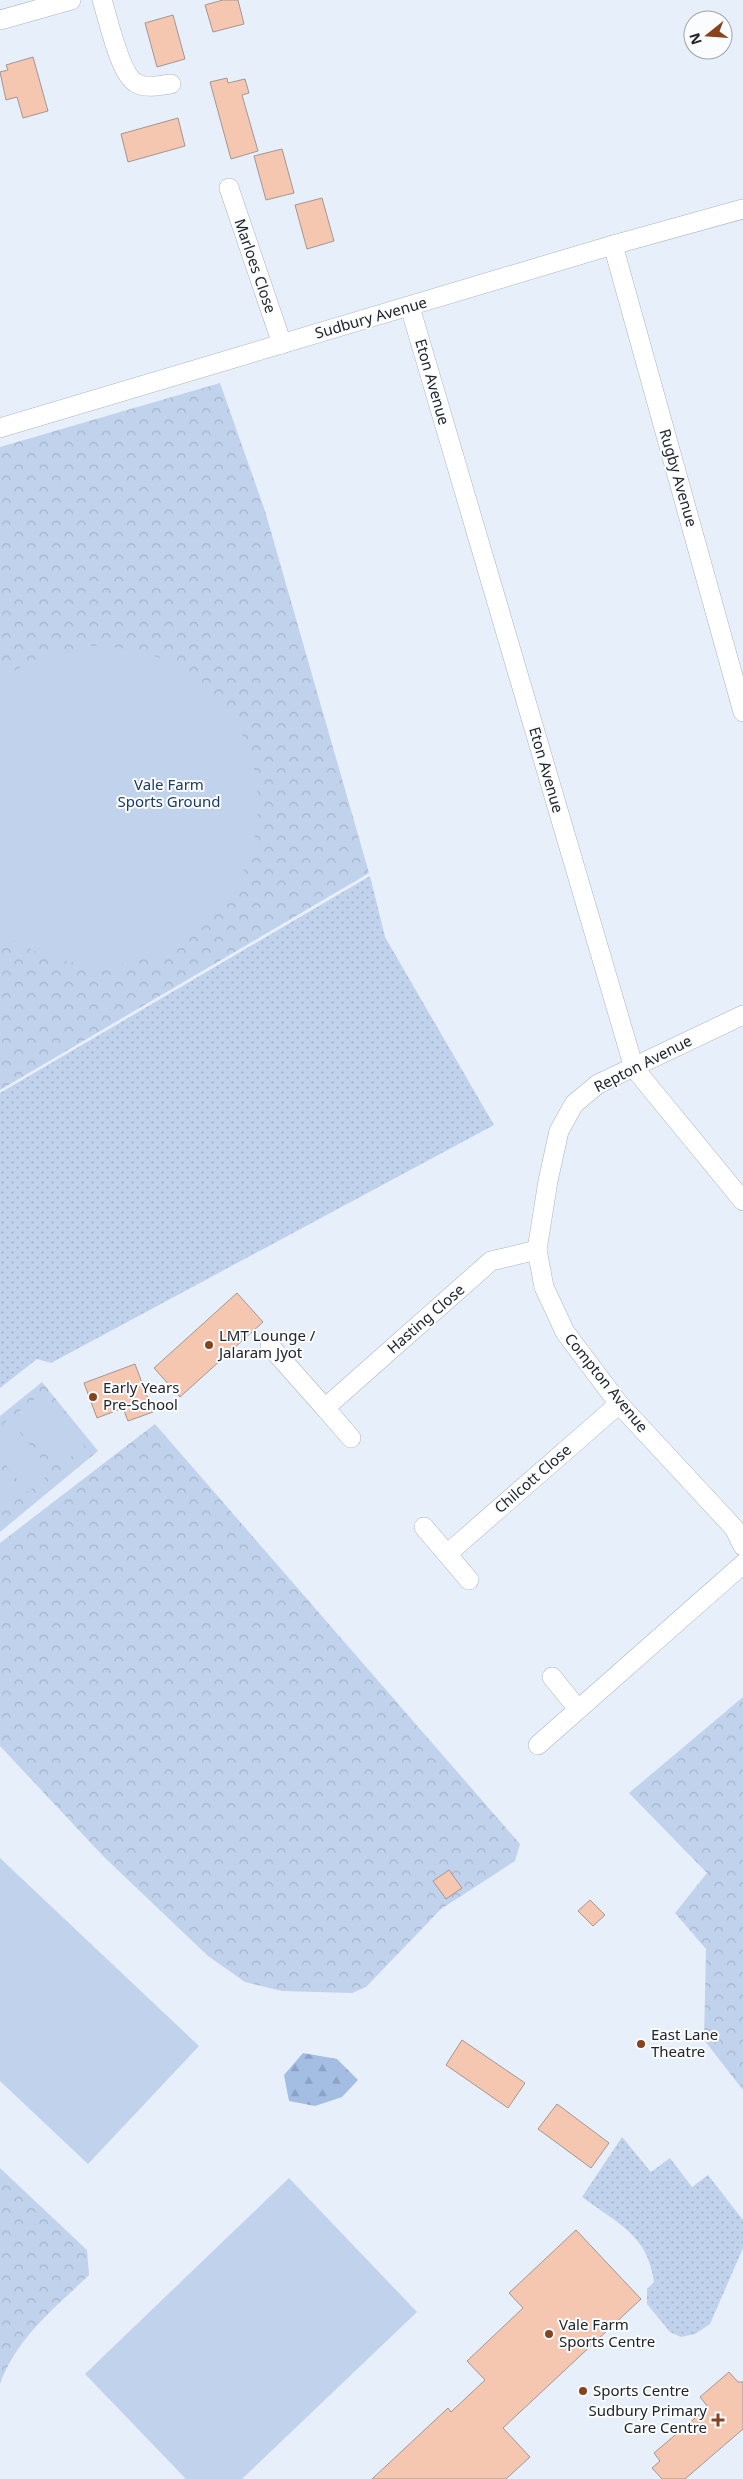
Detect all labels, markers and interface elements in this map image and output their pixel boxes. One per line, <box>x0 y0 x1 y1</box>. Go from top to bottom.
north arrow <box>683 10 733 60</box>
text: N <box>684 31 706 47</box>
street label: Marloes Close <box>230 216 281 316</box>
street label: Sudbury Avenue <box>312 291 429 343</box>
street label: Eton Avenue <box>411 336 455 427</box>
street label: Rugby Avenue <box>655 426 702 529</box>
street label: Eton Avenue <box>525 724 569 815</box>
park label: Vale Farm Sports Ground <box>118 774 220 811</box>
street label: Repton Avenue <box>590 1030 695 1096</box>
street label: Hasting Close <box>382 1279 468 1357</box>
place label: LMT Lounge / Jalaram Jyot <box>217 1325 316 1362</box>
street label: Compton Avenue <box>561 1329 653 1436</box>
marker: LMT Lounge / Jalaram Jyot <box>203 1339 215 1351</box>
place label: Early Years Pre-School <box>103 1377 179 1414</box>
marker: Early Years Pre-School <box>87 1391 99 1403</box>
street label: Chilcott Close <box>490 1439 575 1517</box>
place label: East Lane Theatre <box>651 2024 718 2061</box>
marker: East Lane Theatre <box>635 2038 647 2050</box>
place label: Vale Farm Sports Centre <box>559 2314 655 2351</box>
marker: Vale Farm Sports Centre <box>543 2328 555 2340</box>
place label: Sports Centre <box>593 2380 689 2400</box>
marker: Sports Centre <box>577 2385 589 2397</box>
place label: Sudbury Primary Care Centre <box>589 2400 707 2437</box>
marker: Sudbury Primary Care Centre <box>711 2413 725 2427</box>

